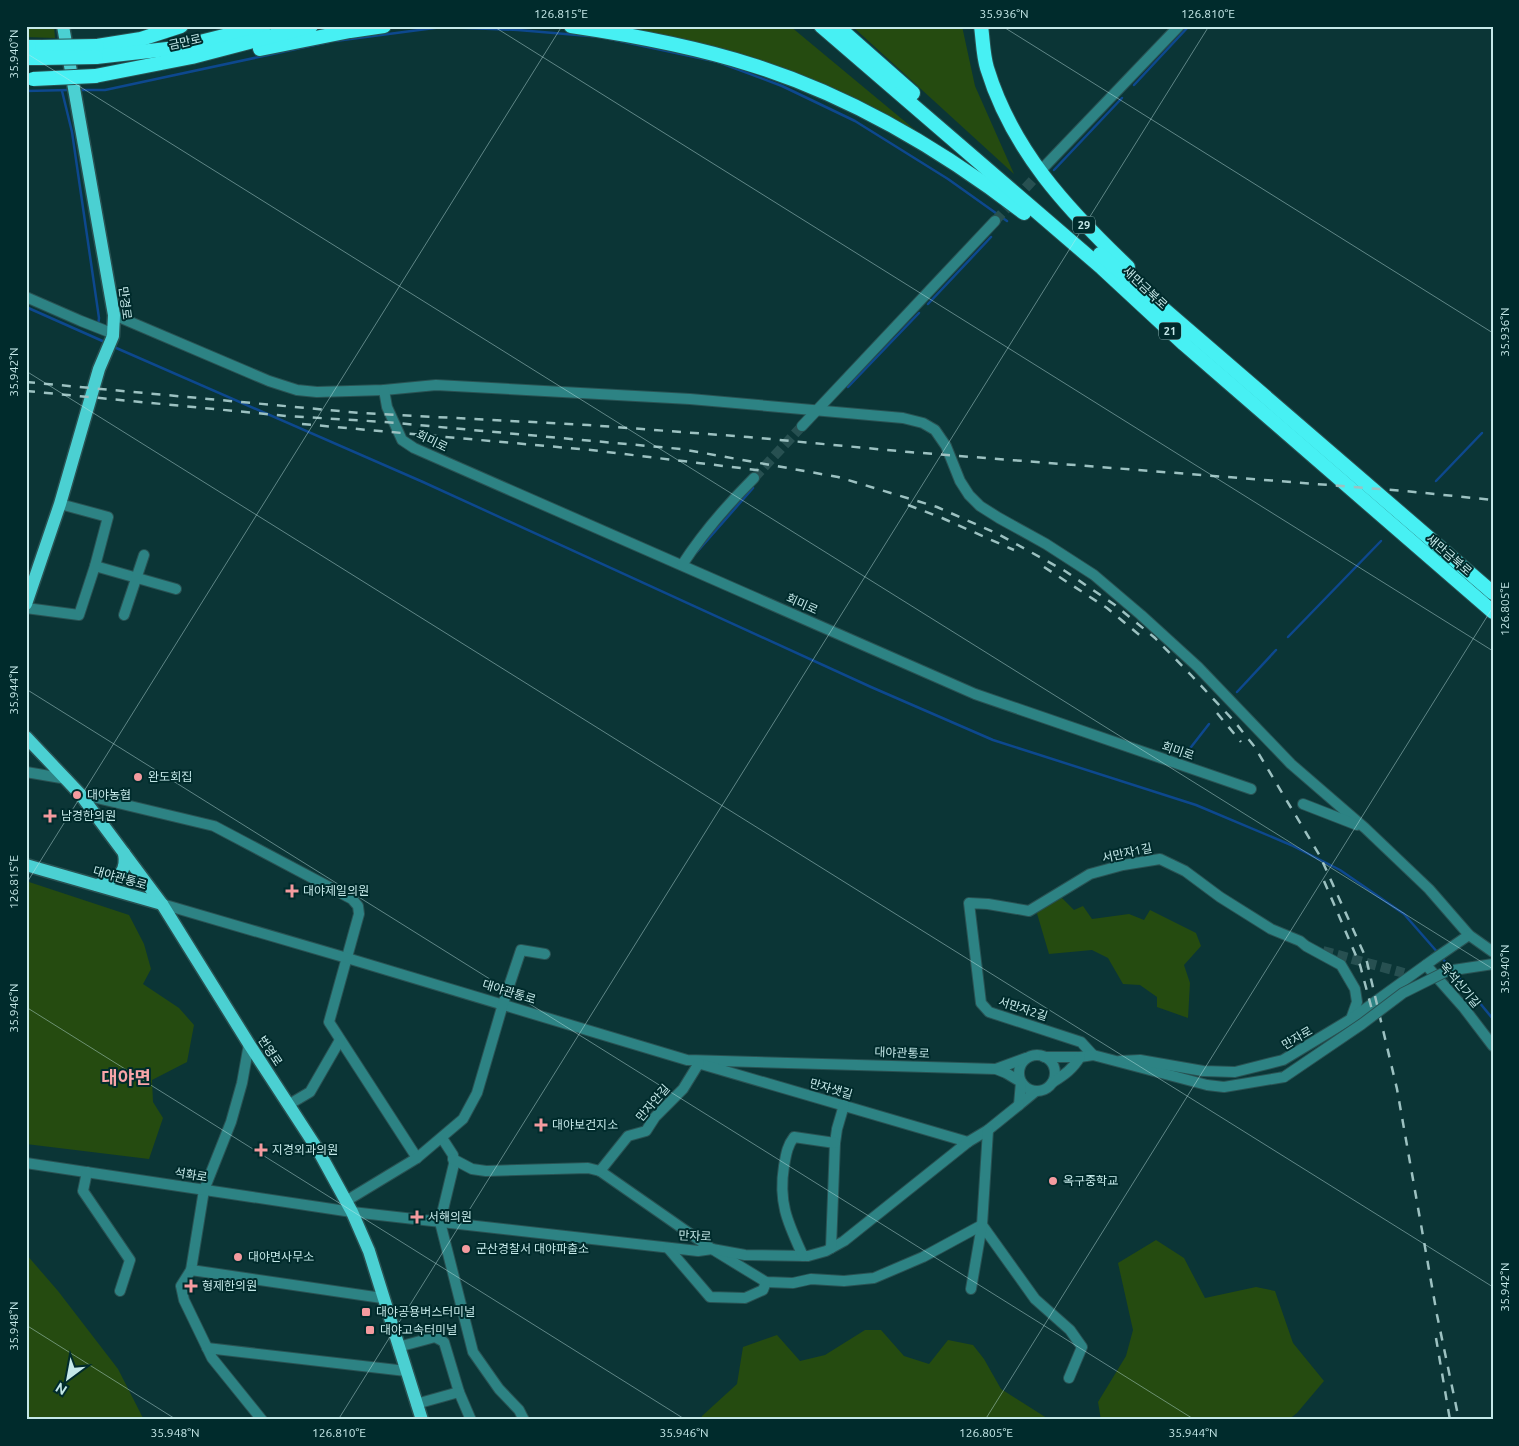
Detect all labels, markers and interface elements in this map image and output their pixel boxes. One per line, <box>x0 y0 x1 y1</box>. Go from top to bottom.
text: 126.815°E <box>534 7 588 20</box>
text: 35.936°N <box>979 7 1029 20</box>
text: 126.810°E <box>1181 7 1235 20</box>
text: 35.940°N <box>7 29 20 79</box>
street label: 금만로 <box>167 31 202 52</box>
road number: 29 <box>1073 216 1095 234</box>
street label: 새만금북로 <box>1121 264 1170 311</box>
street label: 만경로 <box>117 286 134 320</box>
text: 35.936°N <box>1498 307 1511 357</box>
road number: 21 <box>1159 322 1181 340</box>
text: 35.942°N <box>7 347 20 397</box>
street label: 회미로 <box>414 427 450 454</box>
street label: 새만금북로 <box>1424 532 1474 578</box>
text: 126.805°E <box>1498 582 1511 636</box>
street label: 회미로 <box>784 591 820 616</box>
text: 35.944°N <box>7 665 20 715</box>
street label: 회미로 <box>1160 739 1196 762</box>
place label: 완도회집 <box>148 770 192 783</box>
marker: 완도회집 <box>132 771 144 783</box>
place label: 대야농협 <box>87 788 131 801</box>
marker: 대야농협 <box>71 789 83 801</box>
marker: 남경한의원 <box>43 809 57 823</box>
place label: 남경한의원 <box>61 809 116 822</box>
street label: 서만자1길 <box>1101 841 1153 864</box>
text: 126.815°E <box>7 855 20 909</box>
street label: 대야관통로 <box>92 864 148 891</box>
marker: 대야제일의원 <box>285 884 299 898</box>
place label: 대야제일의원 <box>303 884 369 897</box>
text: 35.940°N <box>1498 944 1511 994</box>
street label: 옥석신기길 <box>1438 959 1483 1010</box>
street label: 대야관통로 <box>481 977 537 1006</box>
text: 35.946°N <box>7 983 20 1033</box>
street label: 서만자2길 <box>997 994 1049 1023</box>
street label: 만자로 <box>1279 1024 1314 1051</box>
street label: 번영로 <box>256 1033 285 1068</box>
street label: 대야관통로 <box>874 1045 930 1060</box>
district label: 대야면 <box>101 1067 151 1087</box>
street label: 만자샛길 <box>808 1076 854 1101</box>
street label: 만자안길 <box>633 1082 672 1124</box>
marker: 대야보건지소 <box>534 1118 548 1132</box>
place label: 대야보건지소 <box>552 1118 618 1131</box>
marker: 지경외과의원 <box>254 1143 268 1157</box>
place label: 지경외과의원 <box>272 1143 338 1156</box>
street label: 석화로 <box>174 1165 208 1184</box>
place label: 옥구중학교 <box>1063 1174 1118 1187</box>
marker: 옥구중학교 <box>1047 1175 1059 1187</box>
marker: 서해의원 <box>410 1210 424 1224</box>
place label: 서해의원 <box>428 1210 472 1223</box>
street label: 만자로 <box>678 1228 712 1243</box>
place label: 군산경찰서 대야파출소 <box>476 1242 589 1255</box>
marker: 군산경찰서 대야파출소 <box>460 1243 472 1255</box>
place label: 대야면사무소 <box>248 1250 314 1263</box>
marker: 대야면사무소 <box>232 1251 244 1263</box>
text: 35.942°N <box>1498 1262 1511 1312</box>
marker: 형제한의원 <box>184 1279 198 1293</box>
place label: 형제한의원 <box>202 1279 257 1292</box>
text: 35.948°N <box>7 1301 20 1351</box>
place label: 대야공용버스터미널 <box>376 1305 475 1318</box>
marker: 대야공용버스터미널 <box>360 1306 372 1318</box>
place label: 대야고속터미널 <box>380 1323 457 1336</box>
marker: 대야고속터미널 <box>364 1324 376 1336</box>
north arrow <box>42 1354 92 1404</box>
text: N <box>52 1379 70 1399</box>
text: 35.948°N <box>150 1426 200 1439</box>
text: 126.810°E <box>312 1426 366 1439</box>
text: 35.946°N <box>659 1426 709 1439</box>
text: 126.805°E <box>959 1426 1013 1439</box>
text: 35.944°N <box>1168 1426 1218 1439</box>

